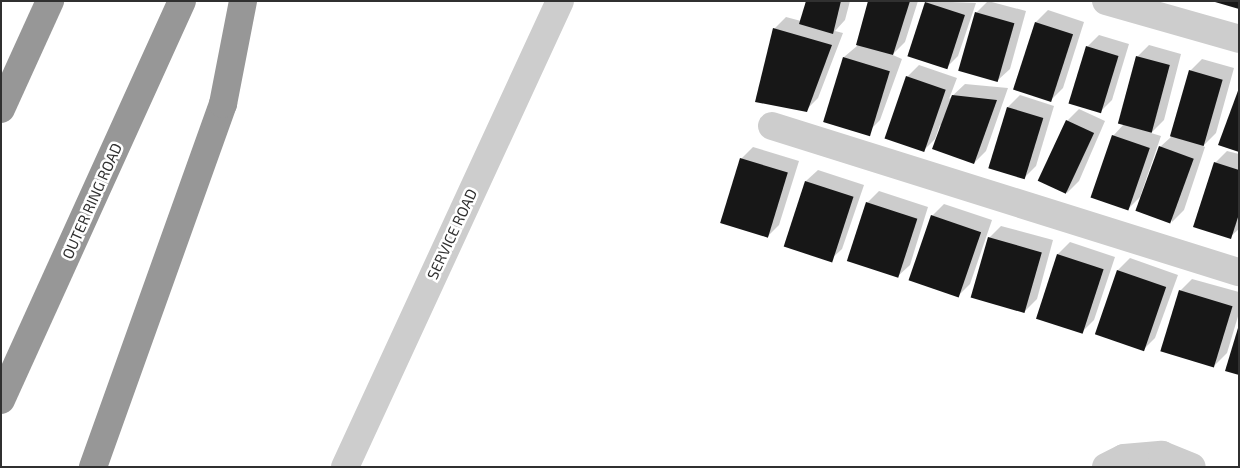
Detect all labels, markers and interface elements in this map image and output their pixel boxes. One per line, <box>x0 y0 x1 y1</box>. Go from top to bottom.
street label: OUTER RING ROAD <box>58 140 126 262</box>
street label: SERVICE ROAD <box>423 186 481 282</box>

